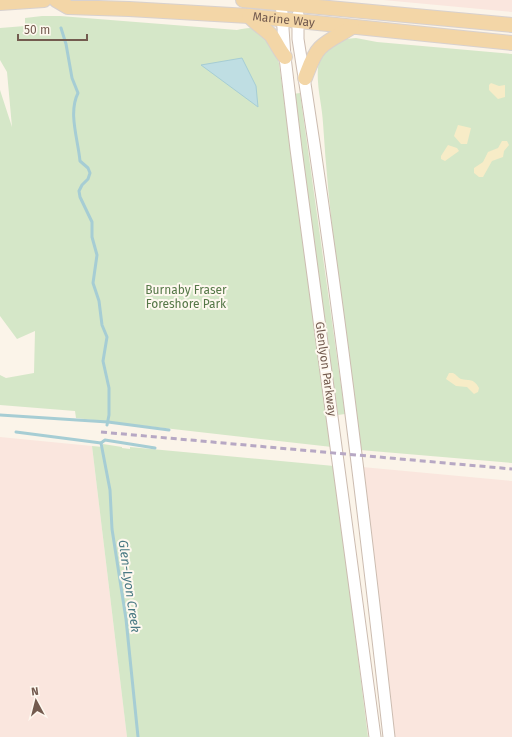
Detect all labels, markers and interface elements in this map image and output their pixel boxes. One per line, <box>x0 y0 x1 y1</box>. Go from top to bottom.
street label: Marine Way <box>252 9 316 30</box>
scale bar <box>18 16 87 42</box>
text: 50 m <box>24 23 50 37</box>
park label: Burnaby Fraser Foreshore Park <box>145 283 227 311</box>
street label: Glenlyon Parkway <box>312 321 340 417</box>
water label: Glen-Lyon Creek <box>116 539 143 633</box>
north arrow <box>16 681 56 721</box>
text: N <box>30 685 39 698</box>

